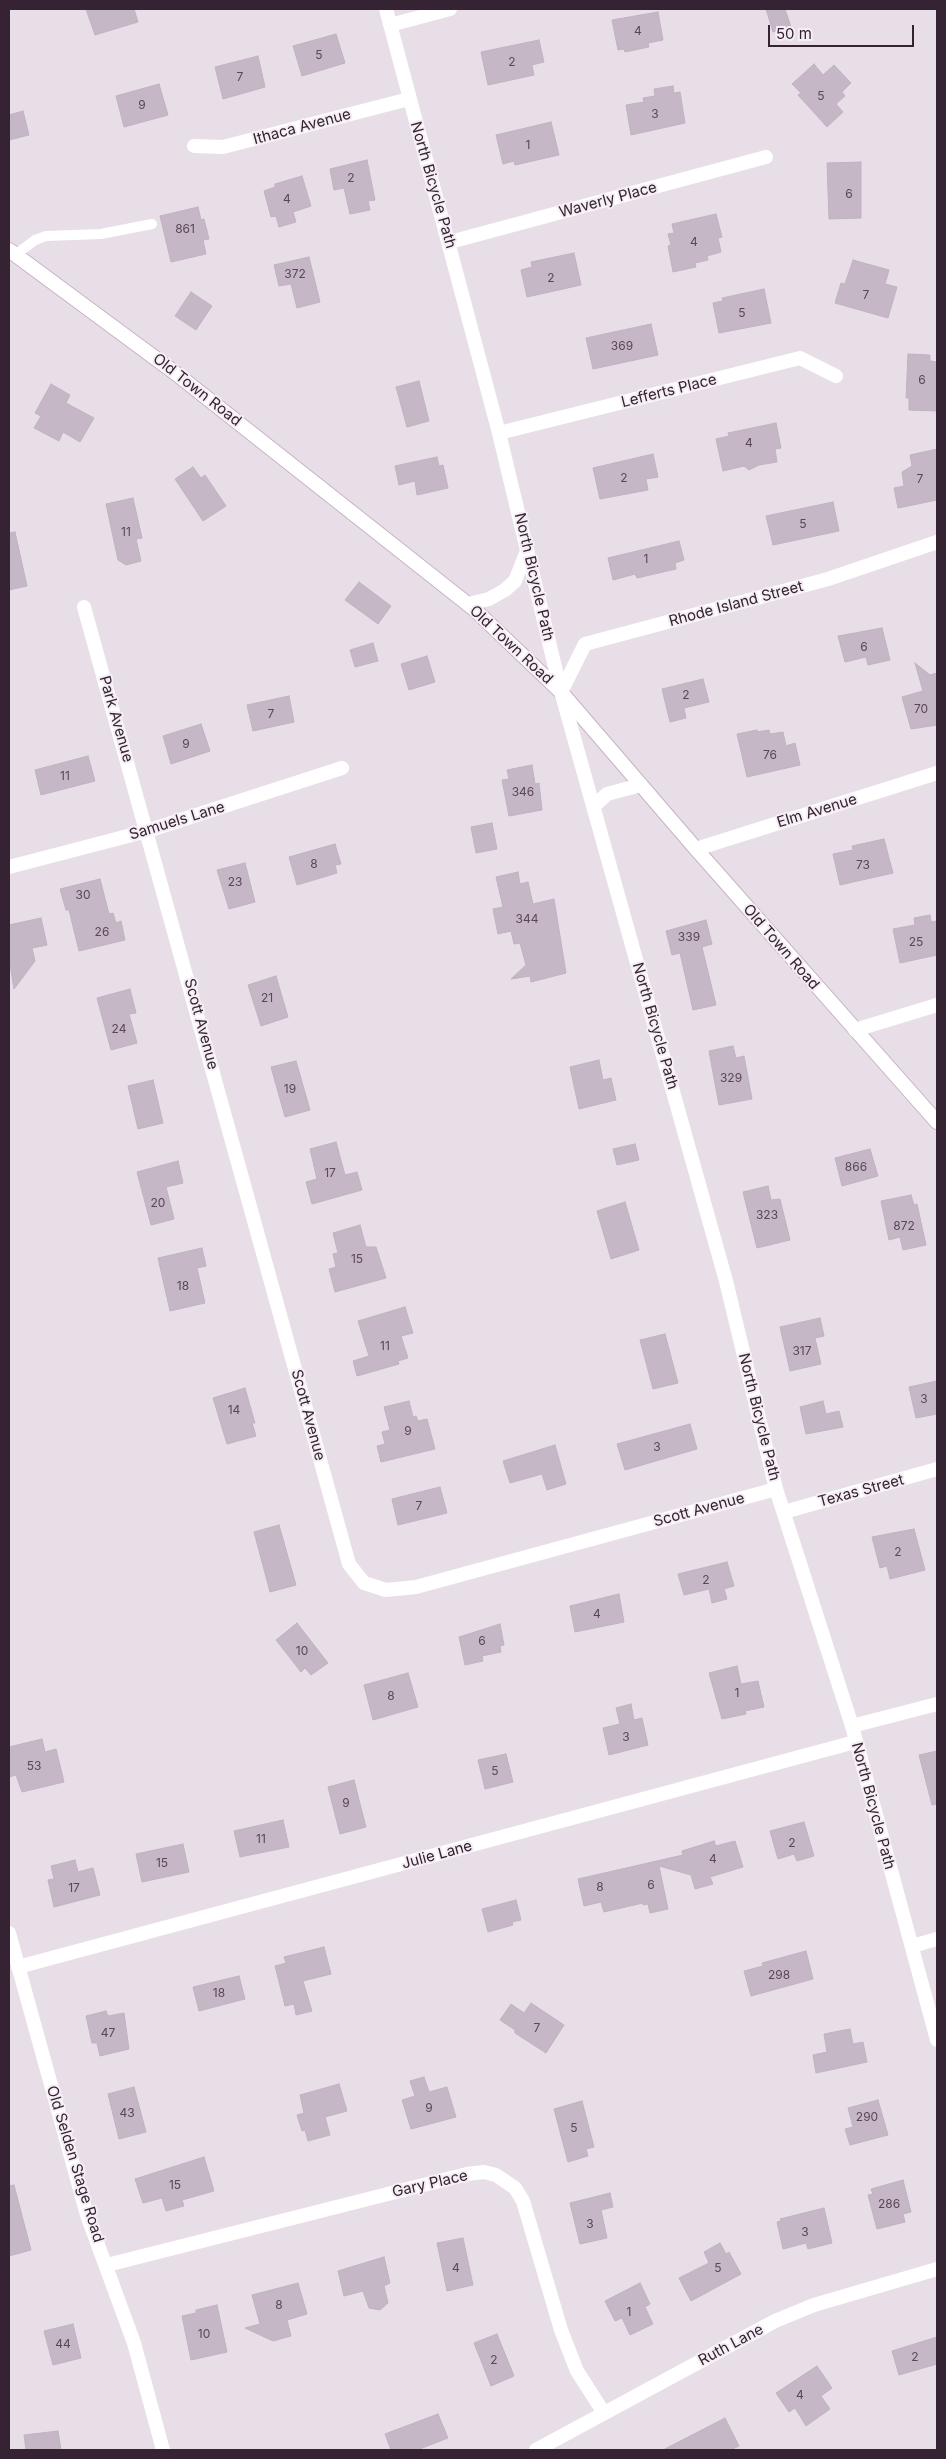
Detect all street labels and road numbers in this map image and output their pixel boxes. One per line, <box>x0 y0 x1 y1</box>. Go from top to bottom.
street label: Ithaca Avenue <box>251 105 353 149</box>
street label: North Bicycle Path <box>406 120 460 250</box>
street label: Waverly Place <box>557 178 659 222</box>
street label: Old Town Road <box>149 350 245 430</box>
street label: Lefferts Place <box>619 370 719 412</box>
street label: North Bicycle Path <box>510 511 558 643</box>
street label: Rhode Island Street <box>667 577 805 631</box>
street label: Old Town Road <box>466 602 556 688</box>
street label: Park Avenue <box>95 674 137 764</box>
street label: Elm Avenue <box>775 790 859 832</box>
street label: Samuels Lane <box>127 798 227 844</box>
street label: Old Town Road <box>739 901 823 993</box>
street label: North Bicycle Path <box>628 961 682 1091</box>
street label: Scott Avenue <box>180 976 222 1072</box>
street label: North Bicycle Path <box>734 1351 784 1483</box>
street label: Scott Avenue <box>287 1367 329 1463</box>
street label: Texas Street <box>816 1471 906 1511</box>
street label: Scott Avenue <box>651 1489 747 1531</box>
street label: North Bicycle Path <box>847 1740 899 1872</box>
street label: Julie Lane <box>400 1837 474 1873</box>
street label: Old Selden Stage Road <box>43 2083 107 2245</box>
street label: Gary Place <box>390 2167 470 2201</box>
street label: Ruth Lane <box>695 2320 767 2370</box>

